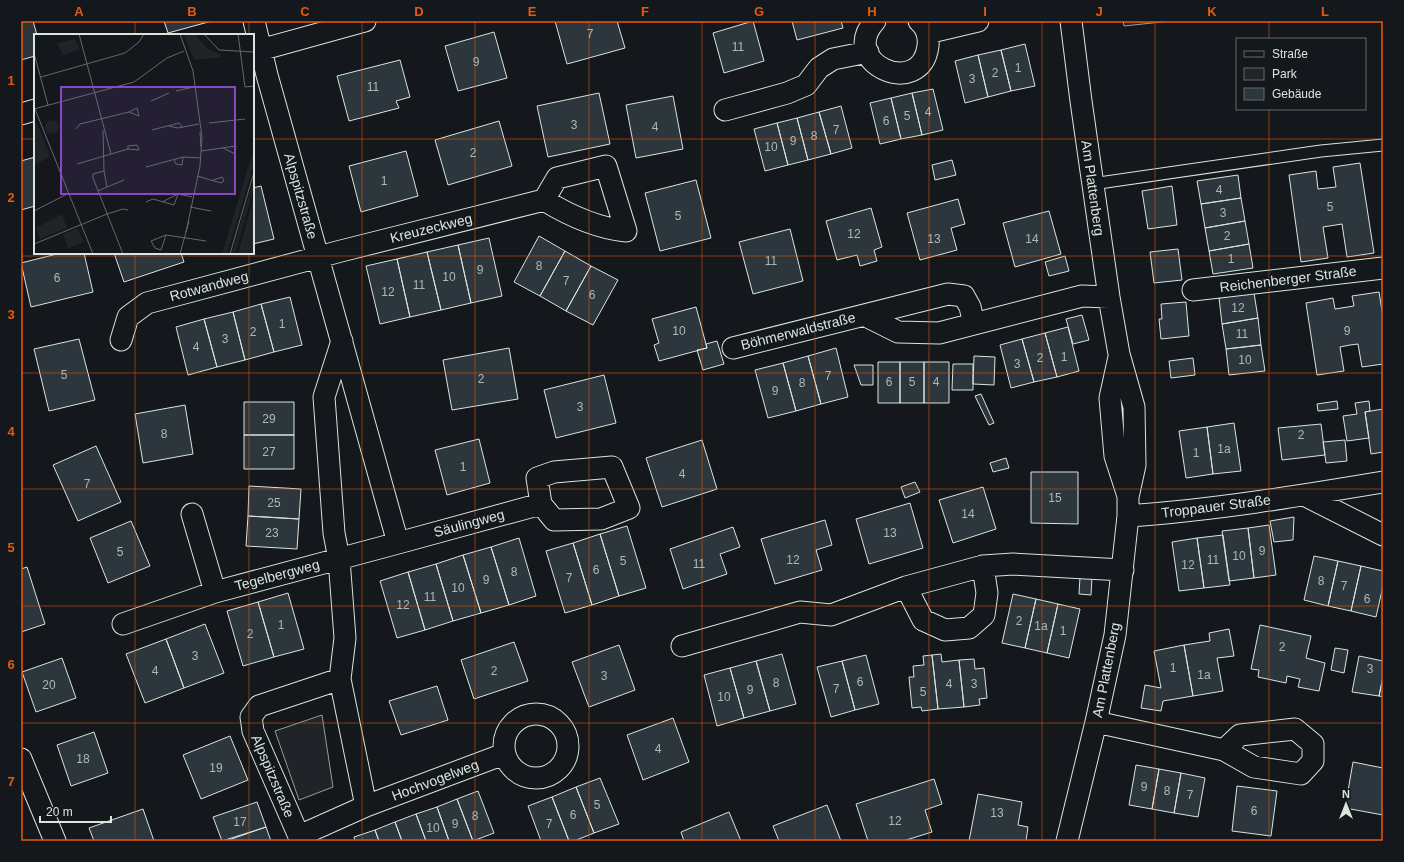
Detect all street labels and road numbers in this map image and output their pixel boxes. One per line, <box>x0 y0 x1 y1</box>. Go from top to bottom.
street label: Am Plattenberg <box>1078 139 1108 237</box>
street label: Alpspitzstraße <box>281 151 321 241</box>
street label: Kreuzeckweg <box>388 210 474 246</box>
street label: Reichenberger Straße <box>1219 263 1358 295</box>
street label: Rotwandweg <box>168 268 250 304</box>
street label: Böhmerwaldstraße <box>739 309 857 353</box>
street label: Troppauer Straße <box>1160 491 1272 521</box>
street label: Säulingweg <box>432 506 506 540</box>
street label: Tegelbergweg <box>233 556 321 594</box>
street label: Am Plattenberg <box>1089 621 1123 719</box>
street label: Alpspitzstraße <box>248 732 298 820</box>
street label: Hochvogelweg <box>389 756 481 804</box>

